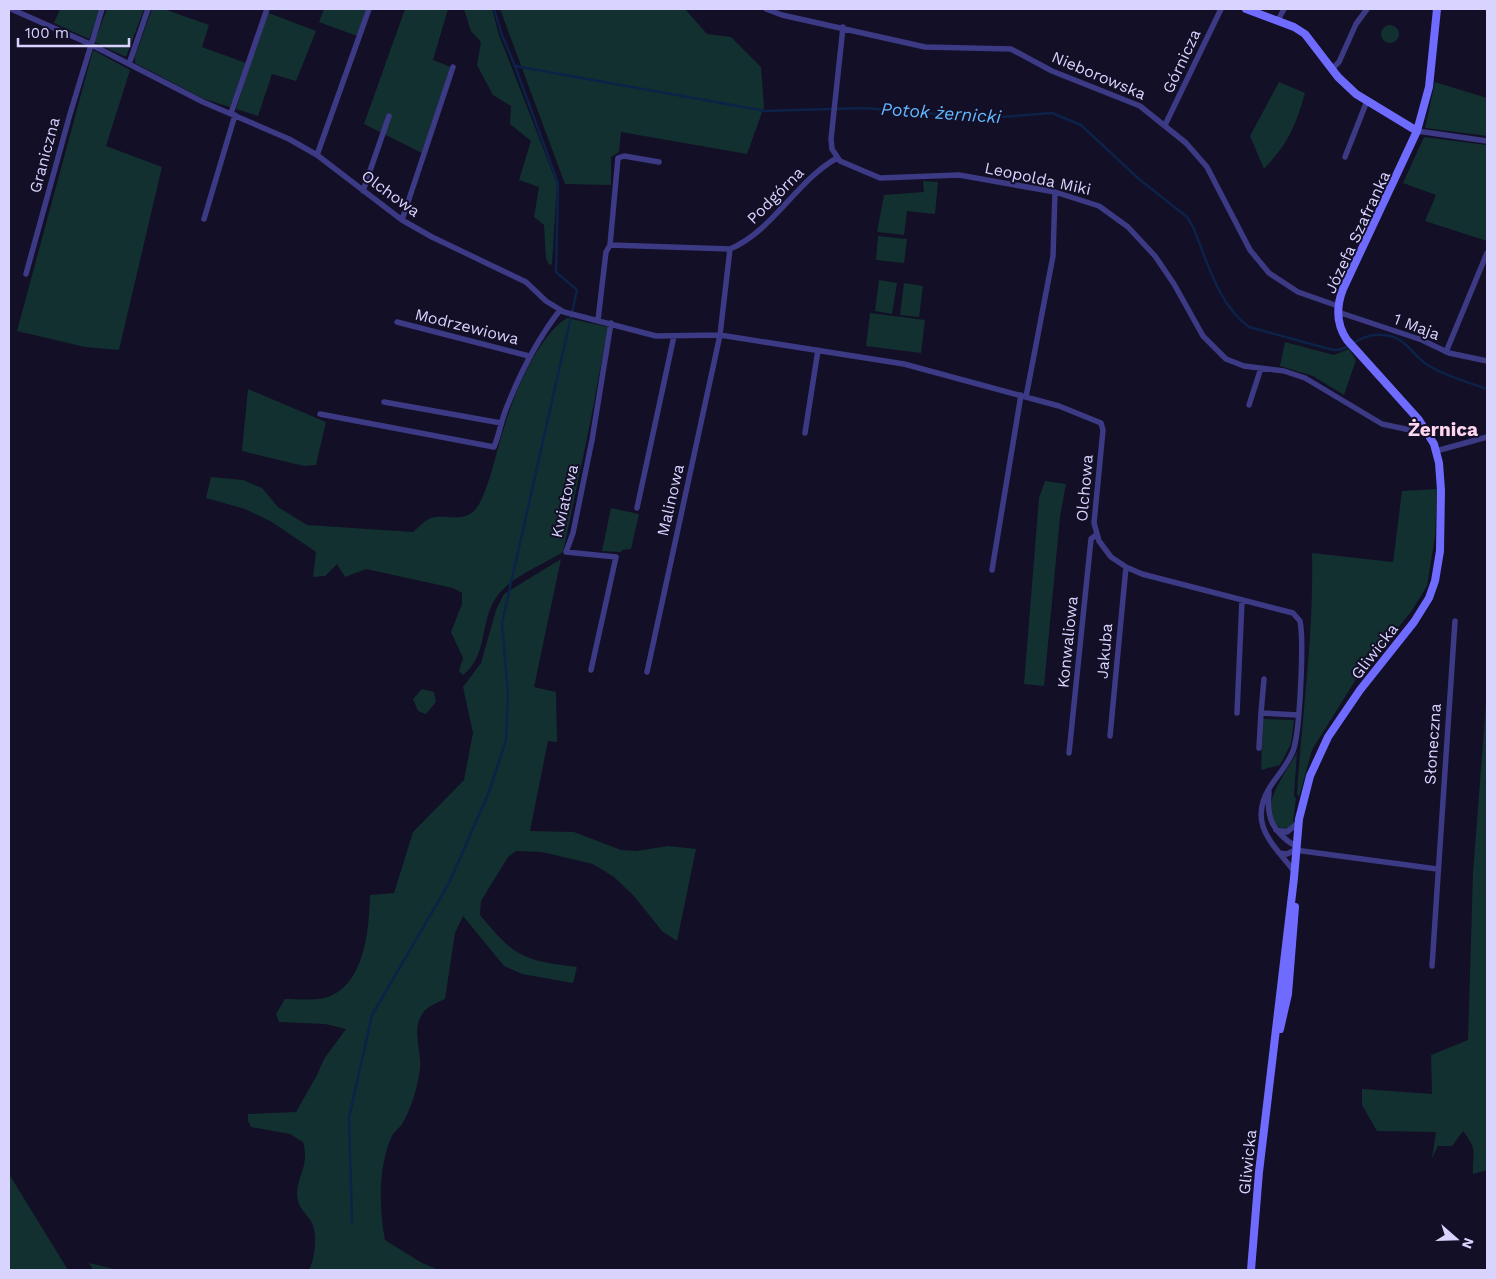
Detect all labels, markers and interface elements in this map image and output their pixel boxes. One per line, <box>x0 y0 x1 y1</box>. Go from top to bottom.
scale bar <box>18 15 129 47</box>
text: 100 m <box>25 24 69 42</box>
street label: Górnicza <box>1158 26 1205 96</box>
street label: Nieborowska <box>1049 47 1149 104</box>
water label: Potok żernicki <box>880 98 1003 127</box>
street label: Graniczna <box>25 115 64 195</box>
street label: Leopolda Miki <box>983 158 1093 199</box>
street label: Podgórna <box>743 163 808 228</box>
street label: Olchowa <box>358 166 424 221</box>
street label: Józefa Szafranka <box>1321 168 1394 297</box>
street label: Modrzewiowa <box>413 304 521 349</box>
street label: 1 Maja <box>1391 309 1442 344</box>
district label: Żernica <box>1408 418 1478 441</box>
street label: Olchowa <box>1072 454 1097 522</box>
street label: Malinowa <box>653 462 688 538</box>
street label: Kwiatowa <box>547 463 582 540</box>
street label: Konwaliowa <box>1053 595 1082 689</box>
street label: Gliwicka <box>1347 620 1402 683</box>
street label: Jakuba <box>1093 622 1116 680</box>
street label: Słoneczna <box>1420 703 1445 785</box>
street label: Gliwicka <box>1235 1129 1260 1196</box>
north arrow <box>1431 1214 1481 1264</box>
text: N <box>1459 1236 1478 1251</box>

